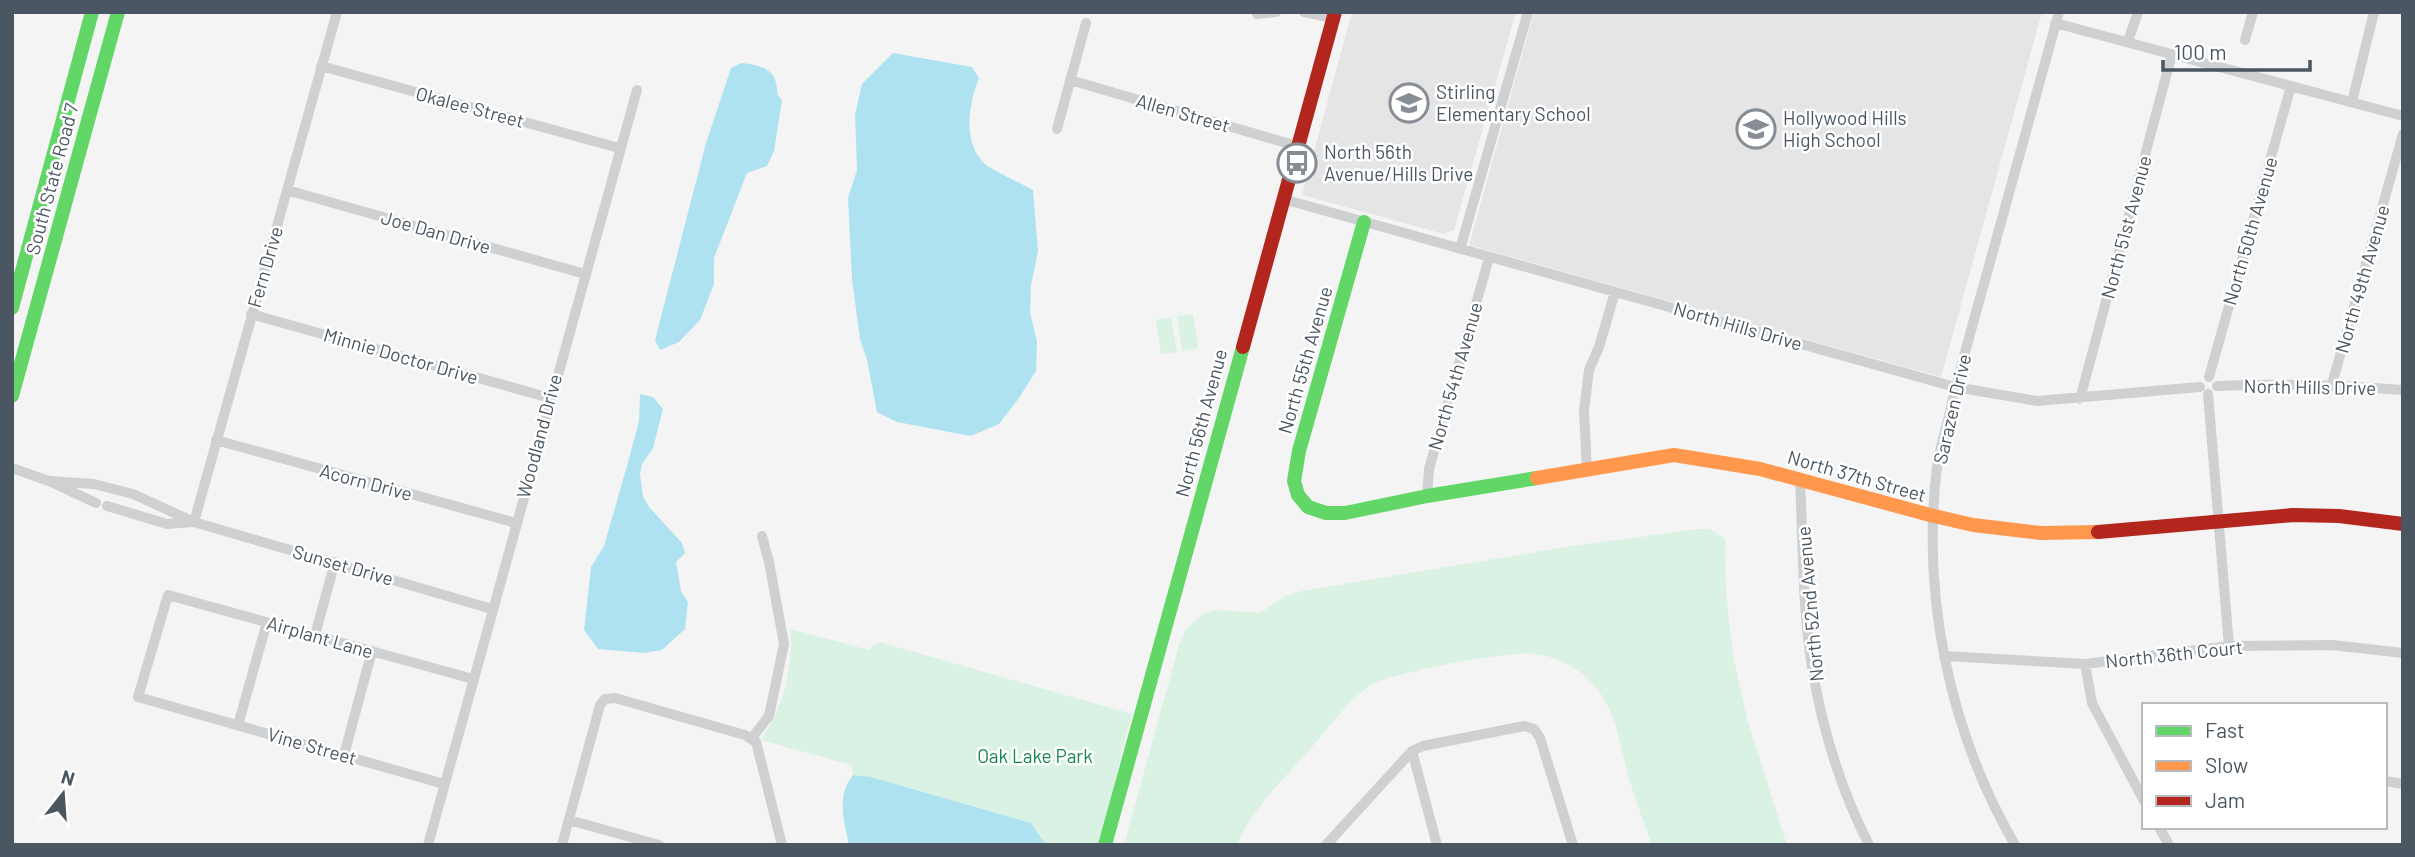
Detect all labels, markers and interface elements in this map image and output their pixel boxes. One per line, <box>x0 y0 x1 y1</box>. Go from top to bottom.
scale bar <box>2163 28 2310 72</box>
text: 100 m <box>2174 39 2227 64</box>
place label: Stirling Elementary School <box>1436 80 1591 125</box>
street label: Okalee Street <box>413 81 527 132</box>
school or university icon: Stirling Elementary School <box>1388 82 1430 124</box>
street label: Allen Street <box>1134 88 1233 137</box>
street label: South State Road 7 <box>20 101 83 257</box>
place label: Hollywood Hills High School <box>1783 106 1907 151</box>
school or university icon: Hollywood Hills High School <box>1735 108 1777 150</box>
place label: North 56th Avenue/Hills Drive <box>1324 140 1473 185</box>
bus stop icon: North 56th Avenue/Hills Drive <box>1276 142 1318 184</box>
street label: North 51st Avenue <box>2095 153 2156 301</box>
street label: North 50th Avenue <box>2217 154 2282 308</box>
street label: North 49th Avenue <box>2329 202 2394 356</box>
street label: Joe Dan Drive <box>379 205 494 258</box>
street label: Fern Drive <box>242 224 287 310</box>
street label: North 55th Avenue <box>1272 284 1337 436</box>
street label: North Hills Drive <box>1671 296 1805 355</box>
street label: North 54th Avenue <box>1422 299 1487 453</box>
street label: Minnie Doctor Drive <box>321 322 481 389</box>
street label: North 56th Avenue <box>1170 346 1231 499</box>
street label: Sarazen Drive <box>1928 352 1975 466</box>
street label: Woodland Drive <box>511 371 566 500</box>
street label: North Hills Drive <box>2244 374 2377 399</box>
street label: North 37th Street <box>1785 445 1929 506</box>
street label: Acorn Drive <box>317 458 415 505</box>
street label: North 52nd Avenue <box>1791 525 1828 683</box>
street label: Sunset Drive <box>290 539 396 590</box>
street label: Airplant Lane <box>264 610 376 663</box>
street label: North 36th Court <box>2104 635 2244 672</box>
legend <box>2142 703 2387 829</box>
text: Fast <box>2205 717 2245 742</box>
street label: Vine Street <box>265 722 360 769</box>
park label: Oak Lake Park <box>977 744 1093 767</box>
text: Slow <box>2205 752 2248 777</box>
north arrow <box>28 759 98 829</box>
text: N <box>59 764 78 790</box>
text: Jam <box>2205 787 2245 812</box>

